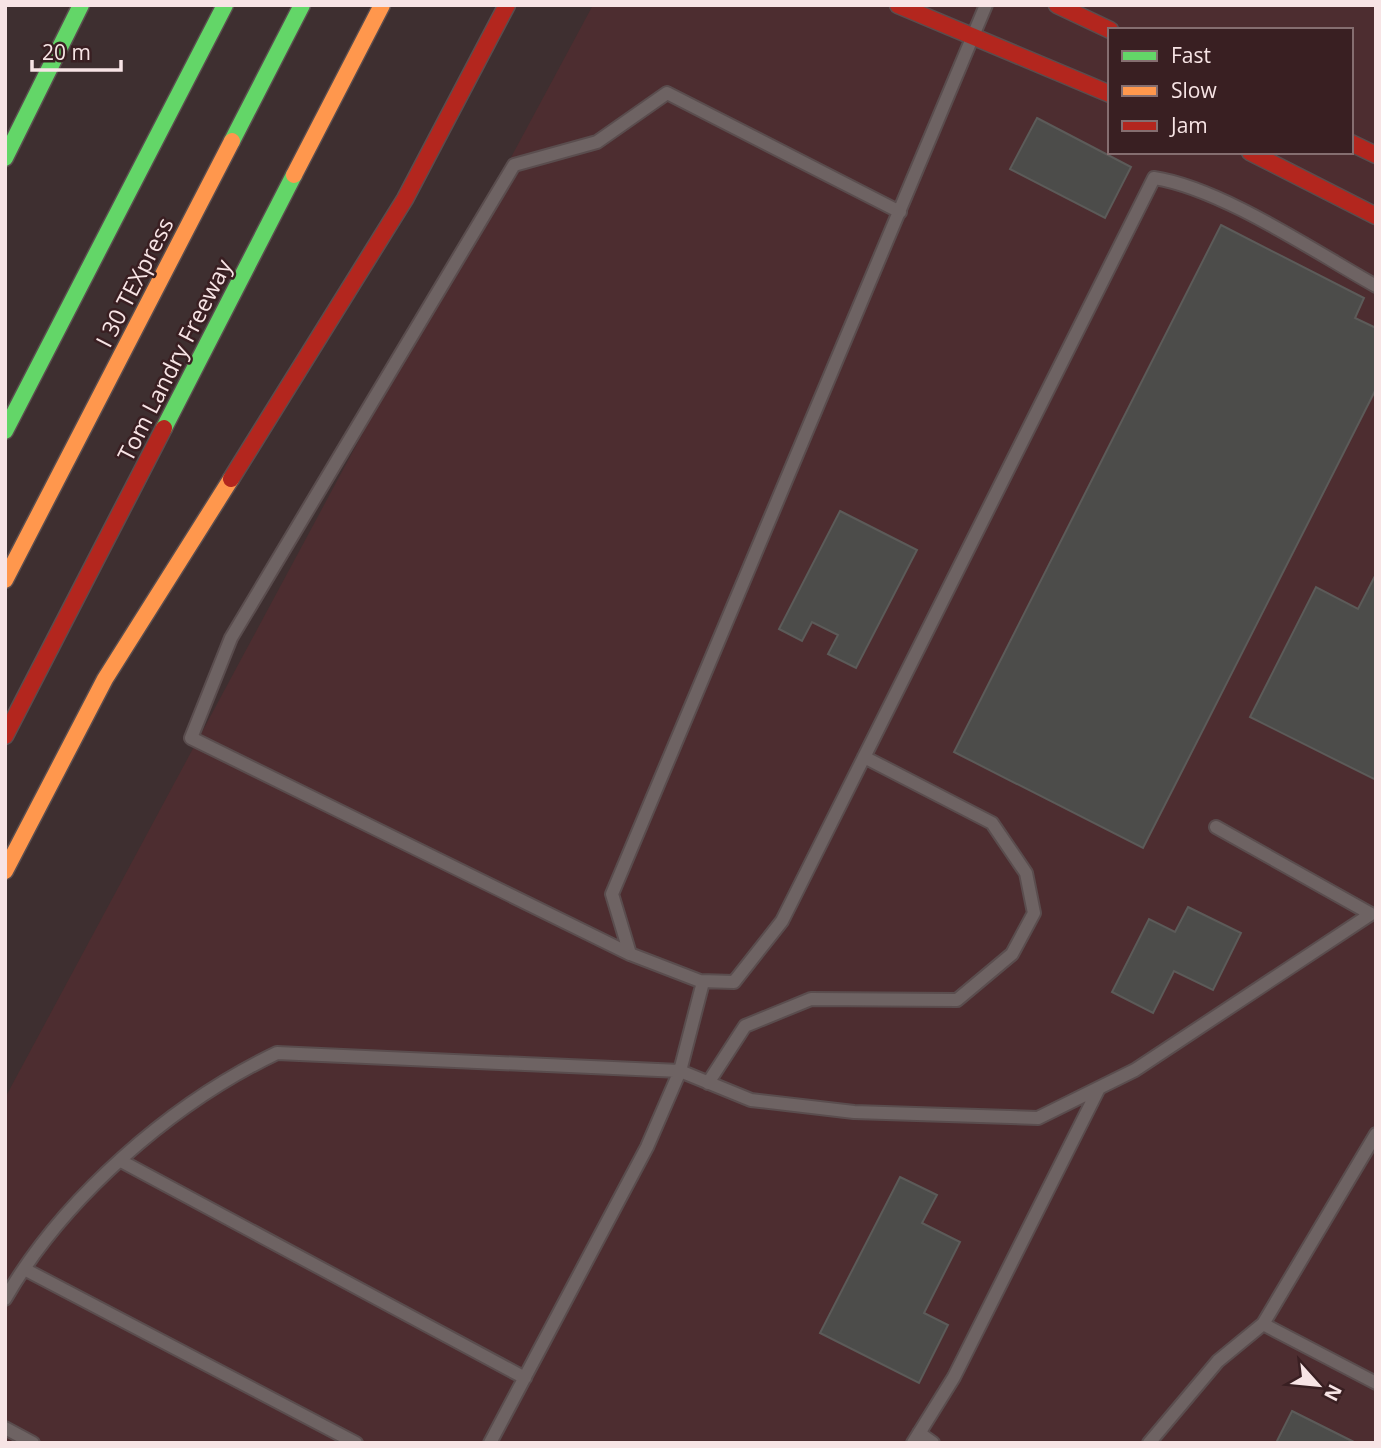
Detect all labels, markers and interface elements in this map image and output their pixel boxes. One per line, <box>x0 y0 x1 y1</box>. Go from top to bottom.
scale bar <box>32 28 121 72</box>
legend <box>1108 28 1353 154</box>
text: 20 m <box>42 38 91 66</box>
text: Fast <box>1171 41 1211 69</box>
text: Slow <box>1171 76 1217 104</box>
text: Jam <box>1169 111 1208 139</box>
street label: I 30 TEXpress <box>88 212 180 352</box>
street label: Tom Landry Freeway <box>109 253 239 467</box>
north arrow <box>1283 1350 1353 1420</box>
text: N <box>1318 1380 1348 1406</box>

